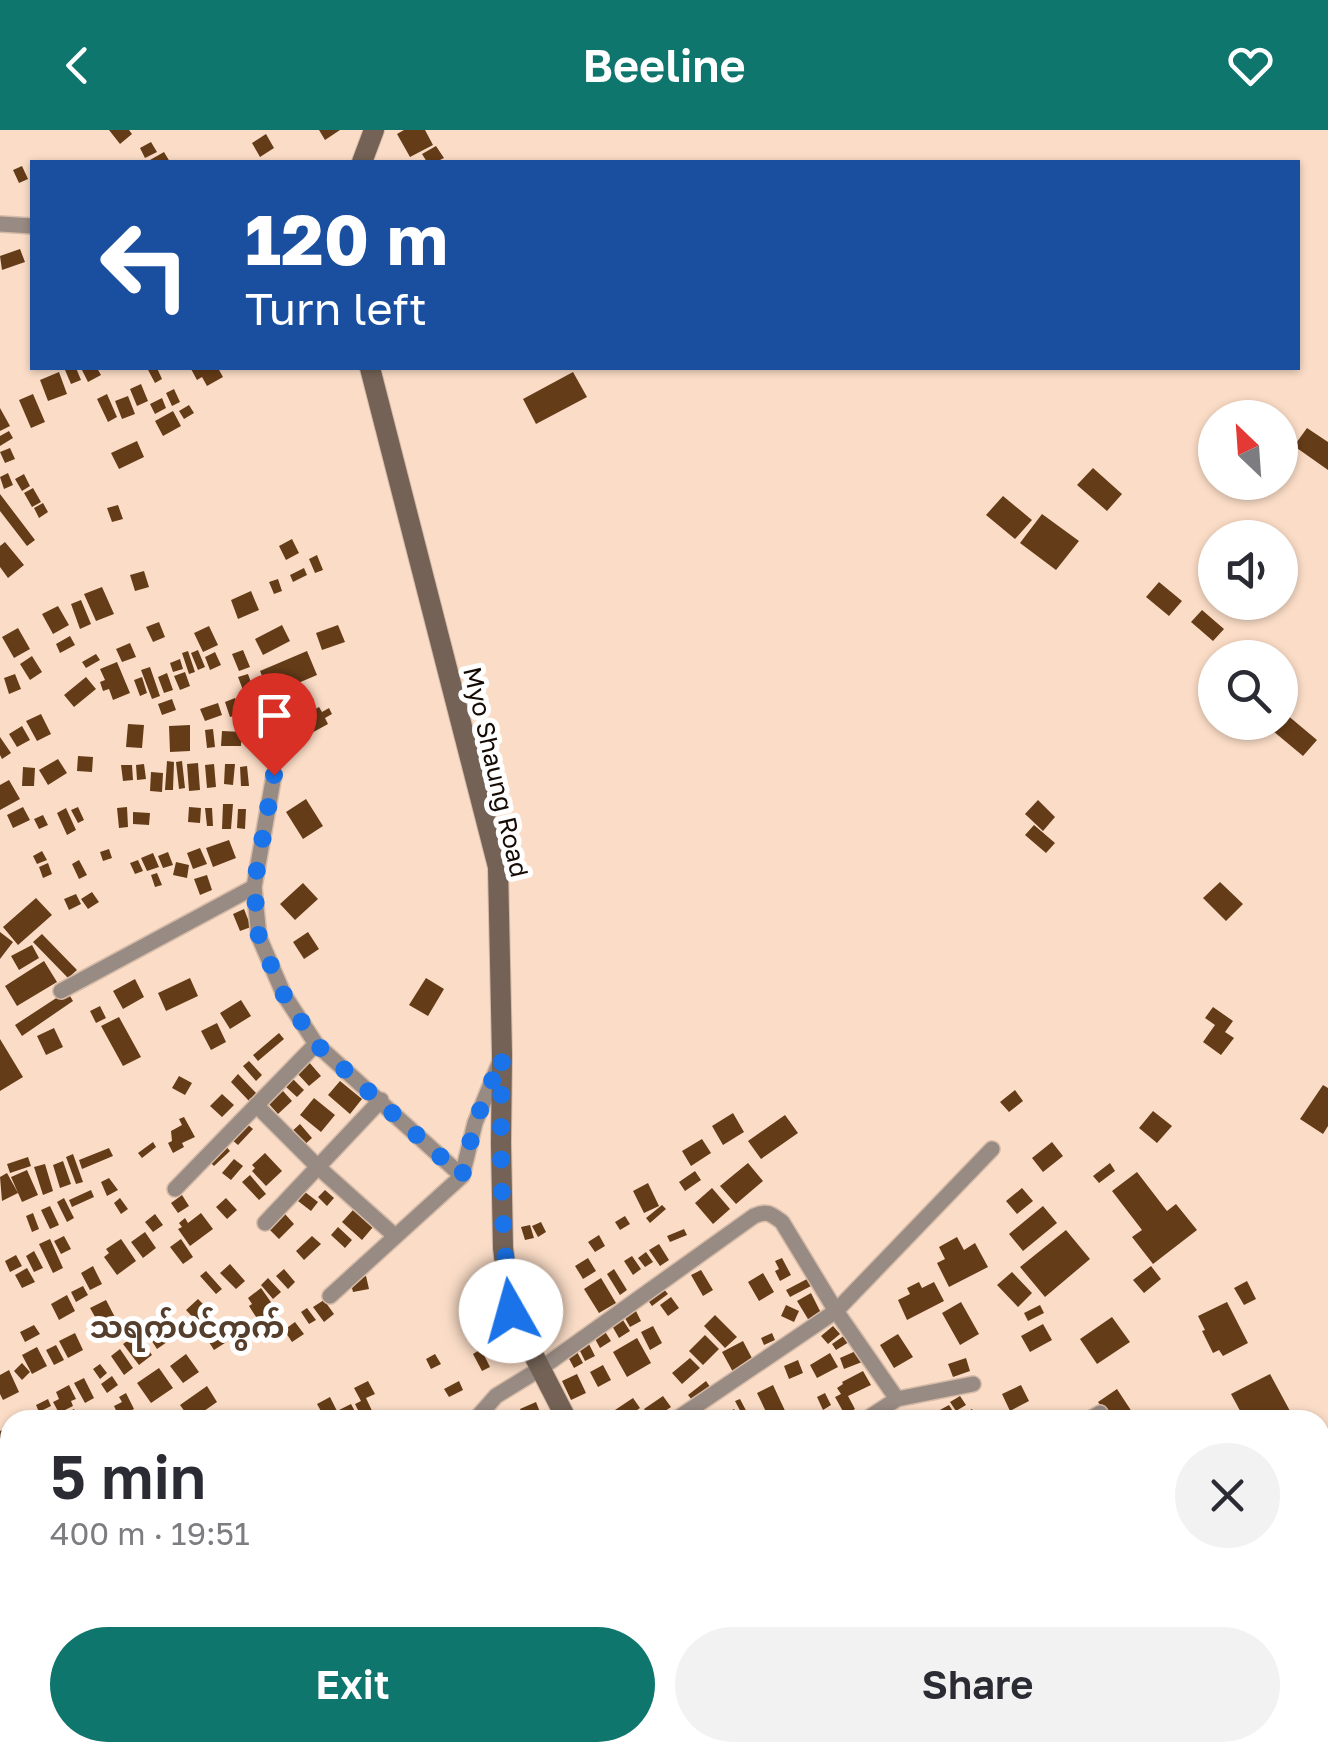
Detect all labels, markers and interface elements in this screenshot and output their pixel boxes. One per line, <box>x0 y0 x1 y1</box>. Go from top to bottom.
icon: back <box>50 38 105 93</box>
text: Beeline <box>582 38 746 92</box>
icon: heart <box>1223 38 1278 93</box>
text: 120 m <box>245 196 448 280</box>
icon: left <box>80 200 210 330</box>
text: Turn left <box>245 281 427 335</box>
north arrow <box>1198 400 1298 500</box>
map controls <box>1198 400 1298 740</box>
button: sound <box>1198 520 1298 620</box>
button: search <box>1198 640 1298 740</box>
street label: Myo Shaung Road <box>457 664 536 880</box>
pin <box>232 673 317 776</box>
icon: arrive <box>247 688 302 743</box>
position arrow <box>459 1259 563 1363</box>
district label: သရက်ပင်ကွက် <box>89 1307 285 1352</box>
text: 5 min <box>50 1440 206 1512</box>
button: close <box>1175 1443 1280 1548</box>
text: 400 m · 19:51 <box>50 1514 250 1552</box>
button: Exit <box>50 1627 655 1742</box>
button: Share <box>675 1627 1280 1742</box>

